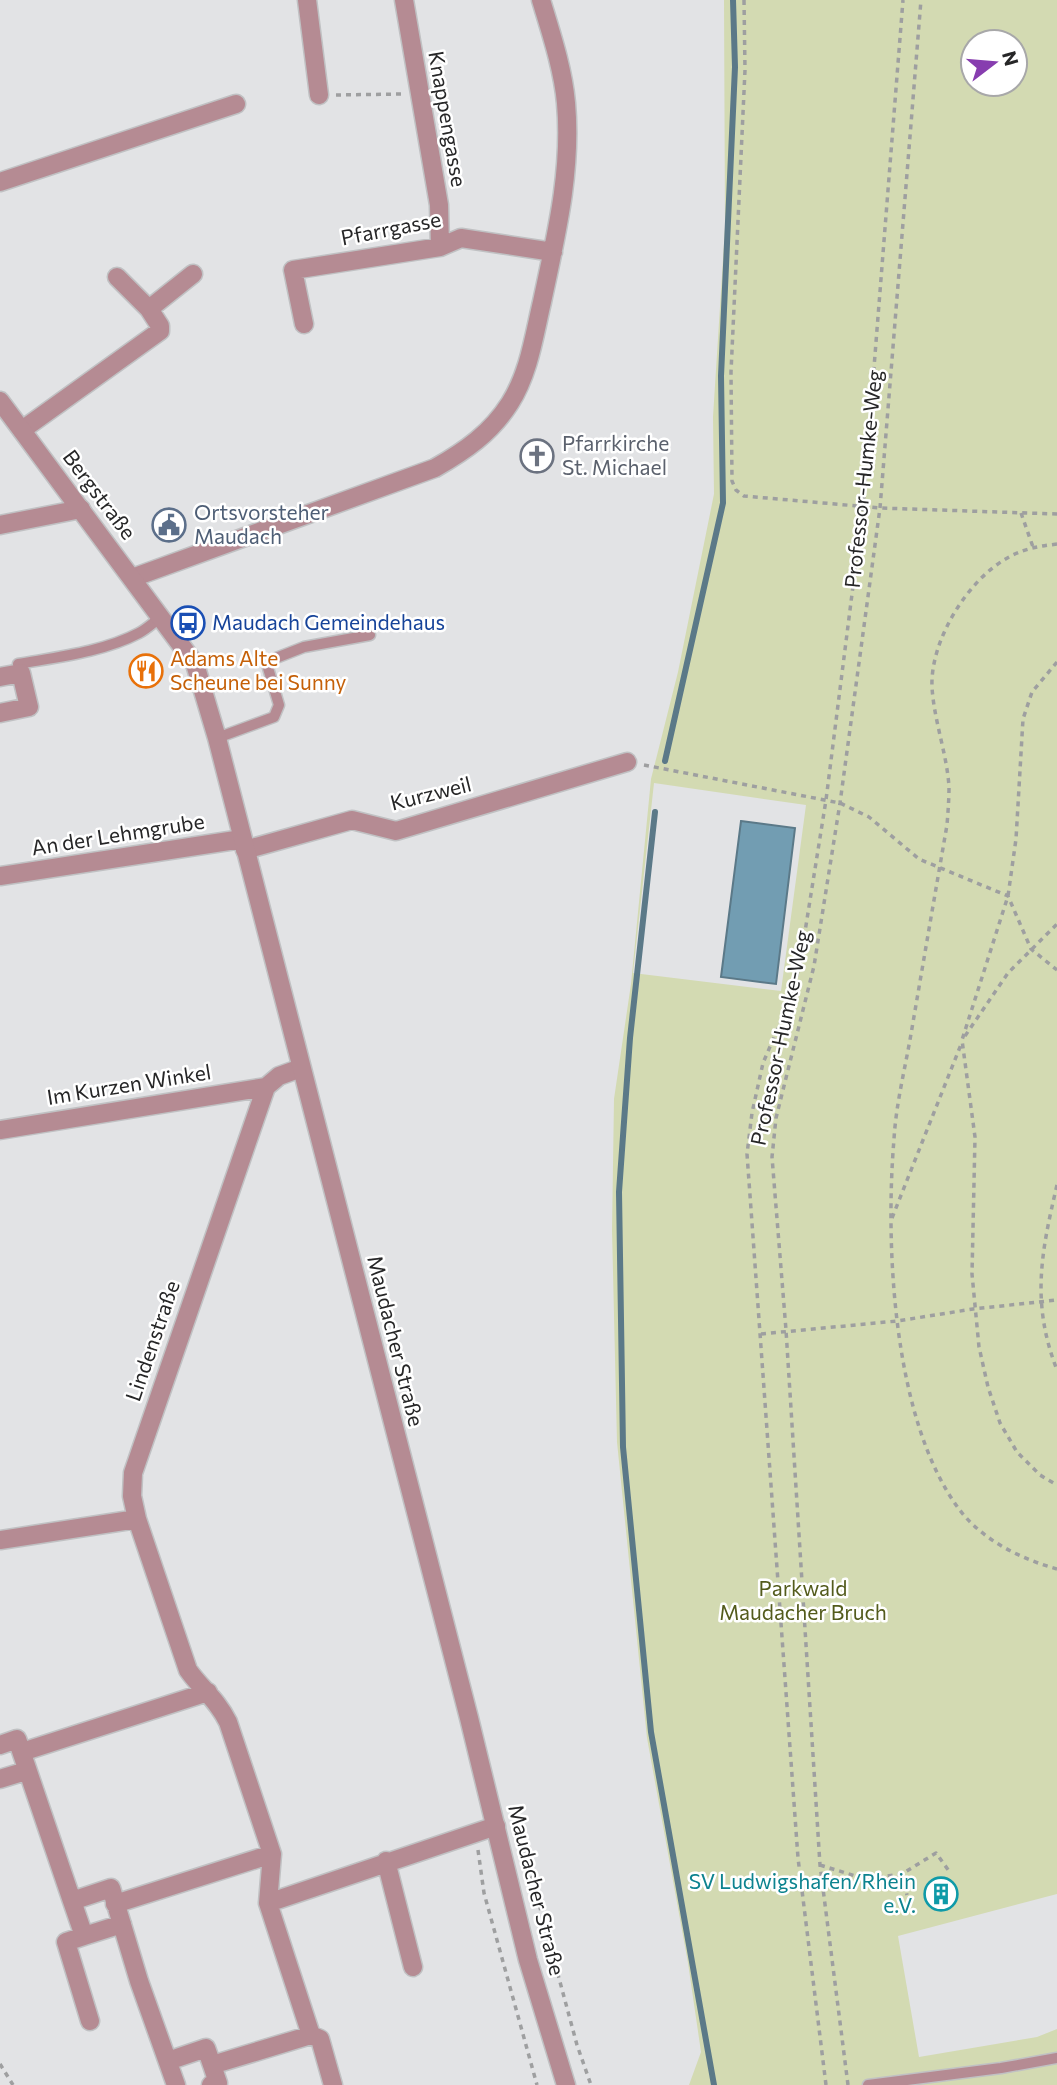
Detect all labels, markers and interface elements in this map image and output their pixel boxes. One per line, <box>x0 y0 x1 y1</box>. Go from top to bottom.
north arrow <box>959 28 1029 98</box>
text: N <box>998 48 1024 68</box>
street label: Knappengasse <box>424 49 473 189</box>
street label: Pfarrgasse <box>339 206 443 249</box>
street label: Professor-Humke-Weg <box>839 368 886 589</box>
place label: Pfarrkirche St. Michael <box>562 430 669 479</box>
church icon: Pfarrkirche St. Michael <box>518 437 556 475</box>
street label: Bergstraße <box>58 444 142 544</box>
place label: Ortsvorsteher Maudach <box>194 499 329 548</box>
public building icon: Ortsvorsteher Maudach <box>150 506 188 544</box>
bus stop icon: Maudach Gemeindehaus <box>169 604 207 642</box>
place label: Maudach Gemeindehaus <box>212 609 445 634</box>
place label: Adams Alte Scheune bei Sunny <box>170 645 346 694</box>
restaurant icon: Adams Alte Scheune bei Sunny <box>127 652 165 690</box>
street label: Kurzweil <box>388 770 474 815</box>
street label: An der Lehmgrube <box>30 808 206 860</box>
street label: Professor-Humke-Weg <box>745 928 815 1148</box>
street label: Im Kurzen Winkel <box>45 1058 213 1109</box>
street label: Maudacher Straße <box>363 1253 430 1429</box>
street label: Lindenstraße <box>119 1277 184 1404</box>
park label: Parkwald Maudacher Bruch <box>719 1575 887 1624</box>
street label: Maudacher Straße <box>504 1802 571 1978</box>
place label: SV Ludwigshafen/Rhein e.V. <box>689 1868 916 1917</box>
building icon: SV Ludwigshafen/Rhein e.V. <box>922 1875 960 1913</box>

